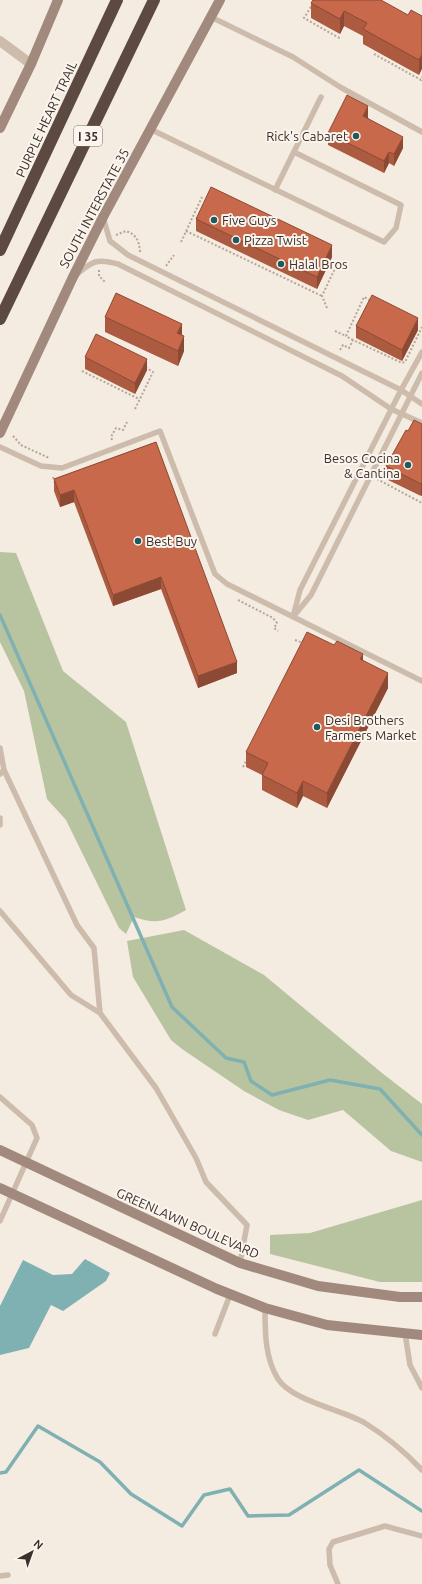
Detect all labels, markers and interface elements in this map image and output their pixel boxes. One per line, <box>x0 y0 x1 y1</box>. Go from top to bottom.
street label: PURPLE HEART TRAIL <box>13 58 79 179</box>
road number: I 35 <box>74 126 102 146</box>
place label: Rick's Cabaret <box>266 129 348 143</box>
marker: Rick's Cabaret <box>351 131 361 141</box>
street label: SOUTH INTERSTATE 35 <box>56 146 132 270</box>
place label: Five Guys <box>222 213 277 227</box>
marker: Five Guys <box>209 215 219 225</box>
place label: Pizza Twist <box>244 233 307 247</box>
marker: Pizza Twist <box>231 235 241 245</box>
place label: Halal Bros <box>289 257 348 271</box>
marker: Halal Bros <box>276 259 286 269</box>
place label: Besos Cocina & Cantina <box>324 451 400 480</box>
marker: Besos Cocina & Cantina <box>403 460 413 470</box>
place label: Best Buy <box>146 534 197 548</box>
marker: Best Buy <box>133 536 143 546</box>
place label: Desi Brothers Farmers Market <box>325 713 416 742</box>
marker: Desi Brothers Farmers Market <box>312 722 322 732</box>
street label: GREENLAWN BOULEVARD <box>115 1185 261 1261</box>
north arrow <box>12 1532 52 1572</box>
text: N <box>32 1537 46 1552</box>

